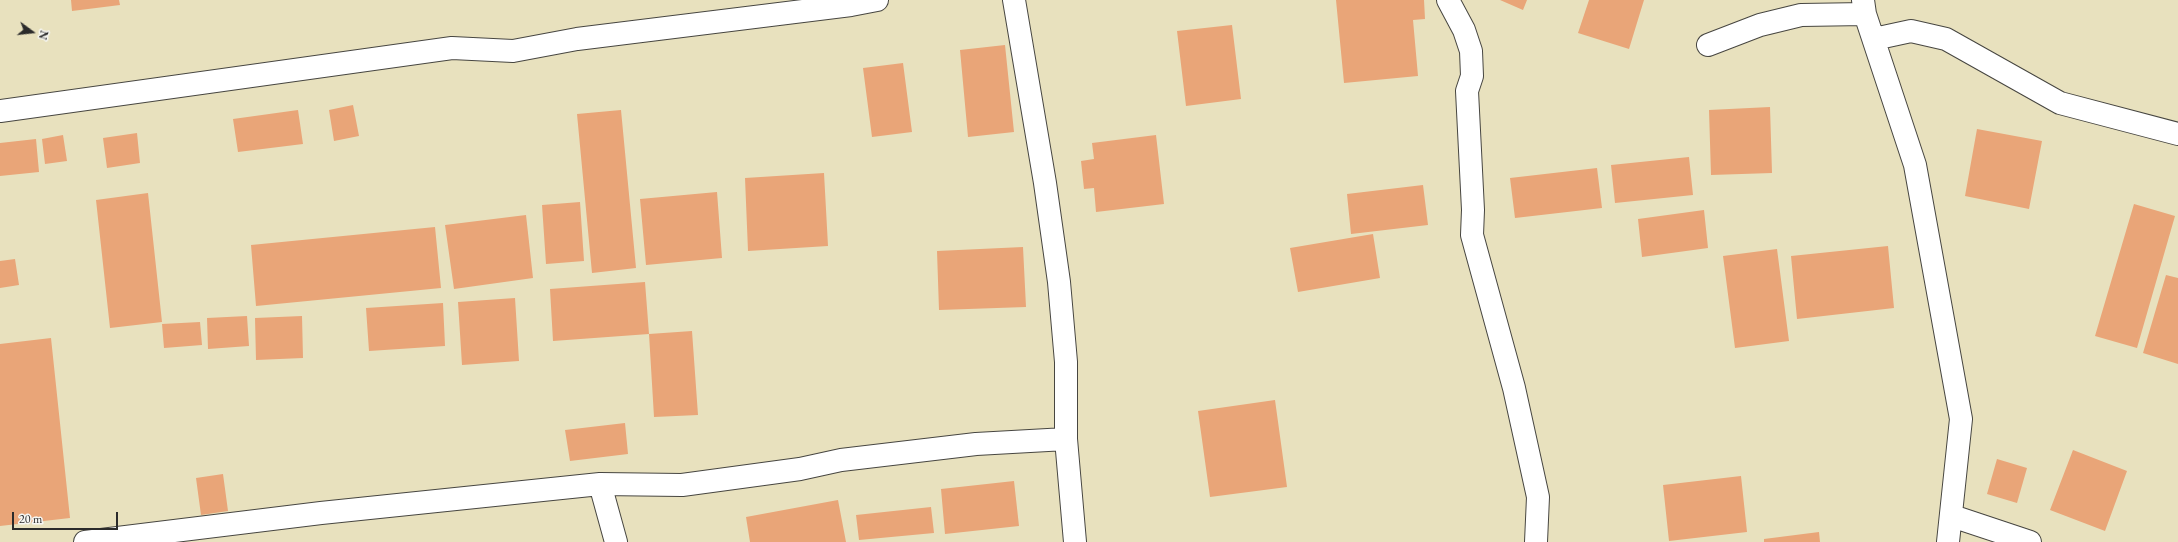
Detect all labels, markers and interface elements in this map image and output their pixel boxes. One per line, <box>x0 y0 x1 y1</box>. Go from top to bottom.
north arrow <box>12 12 52 52</box>
text: N <box>36 29 52 41</box>
scale bar <box>14 504 120 530</box>
text: 20 m <box>19 511 42 527</box>

